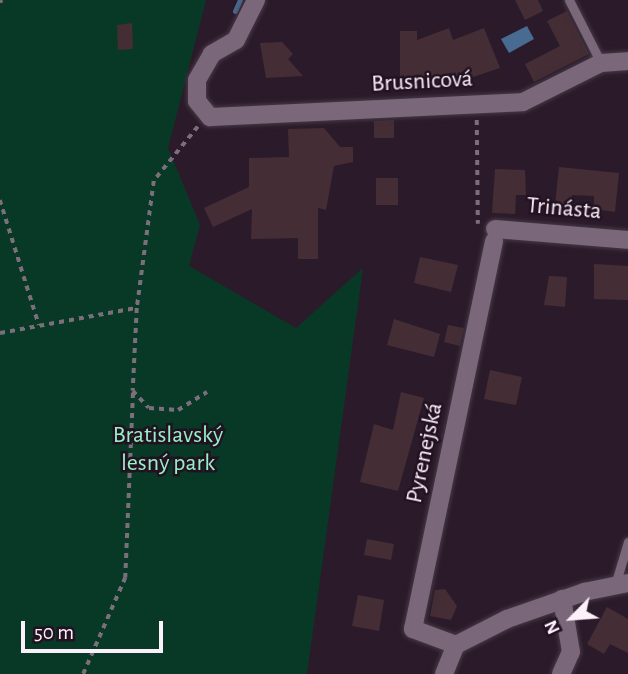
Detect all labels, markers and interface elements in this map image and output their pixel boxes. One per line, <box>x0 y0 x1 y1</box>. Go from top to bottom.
street label: Brusnicová <box>371 65 473 99</box>
street label: Trinásta <box>525 191 603 227</box>
street label: Pyrenejská <box>400 400 450 506</box>
park label: Bratislavský lesný park <box>113 422 223 478</box>
north arrow <box>537 583 607 653</box>
scale bar <box>24 608 166 652</box>
text: N <box>541 617 564 637</box>
text: 50 m <box>34 622 74 643</box>

